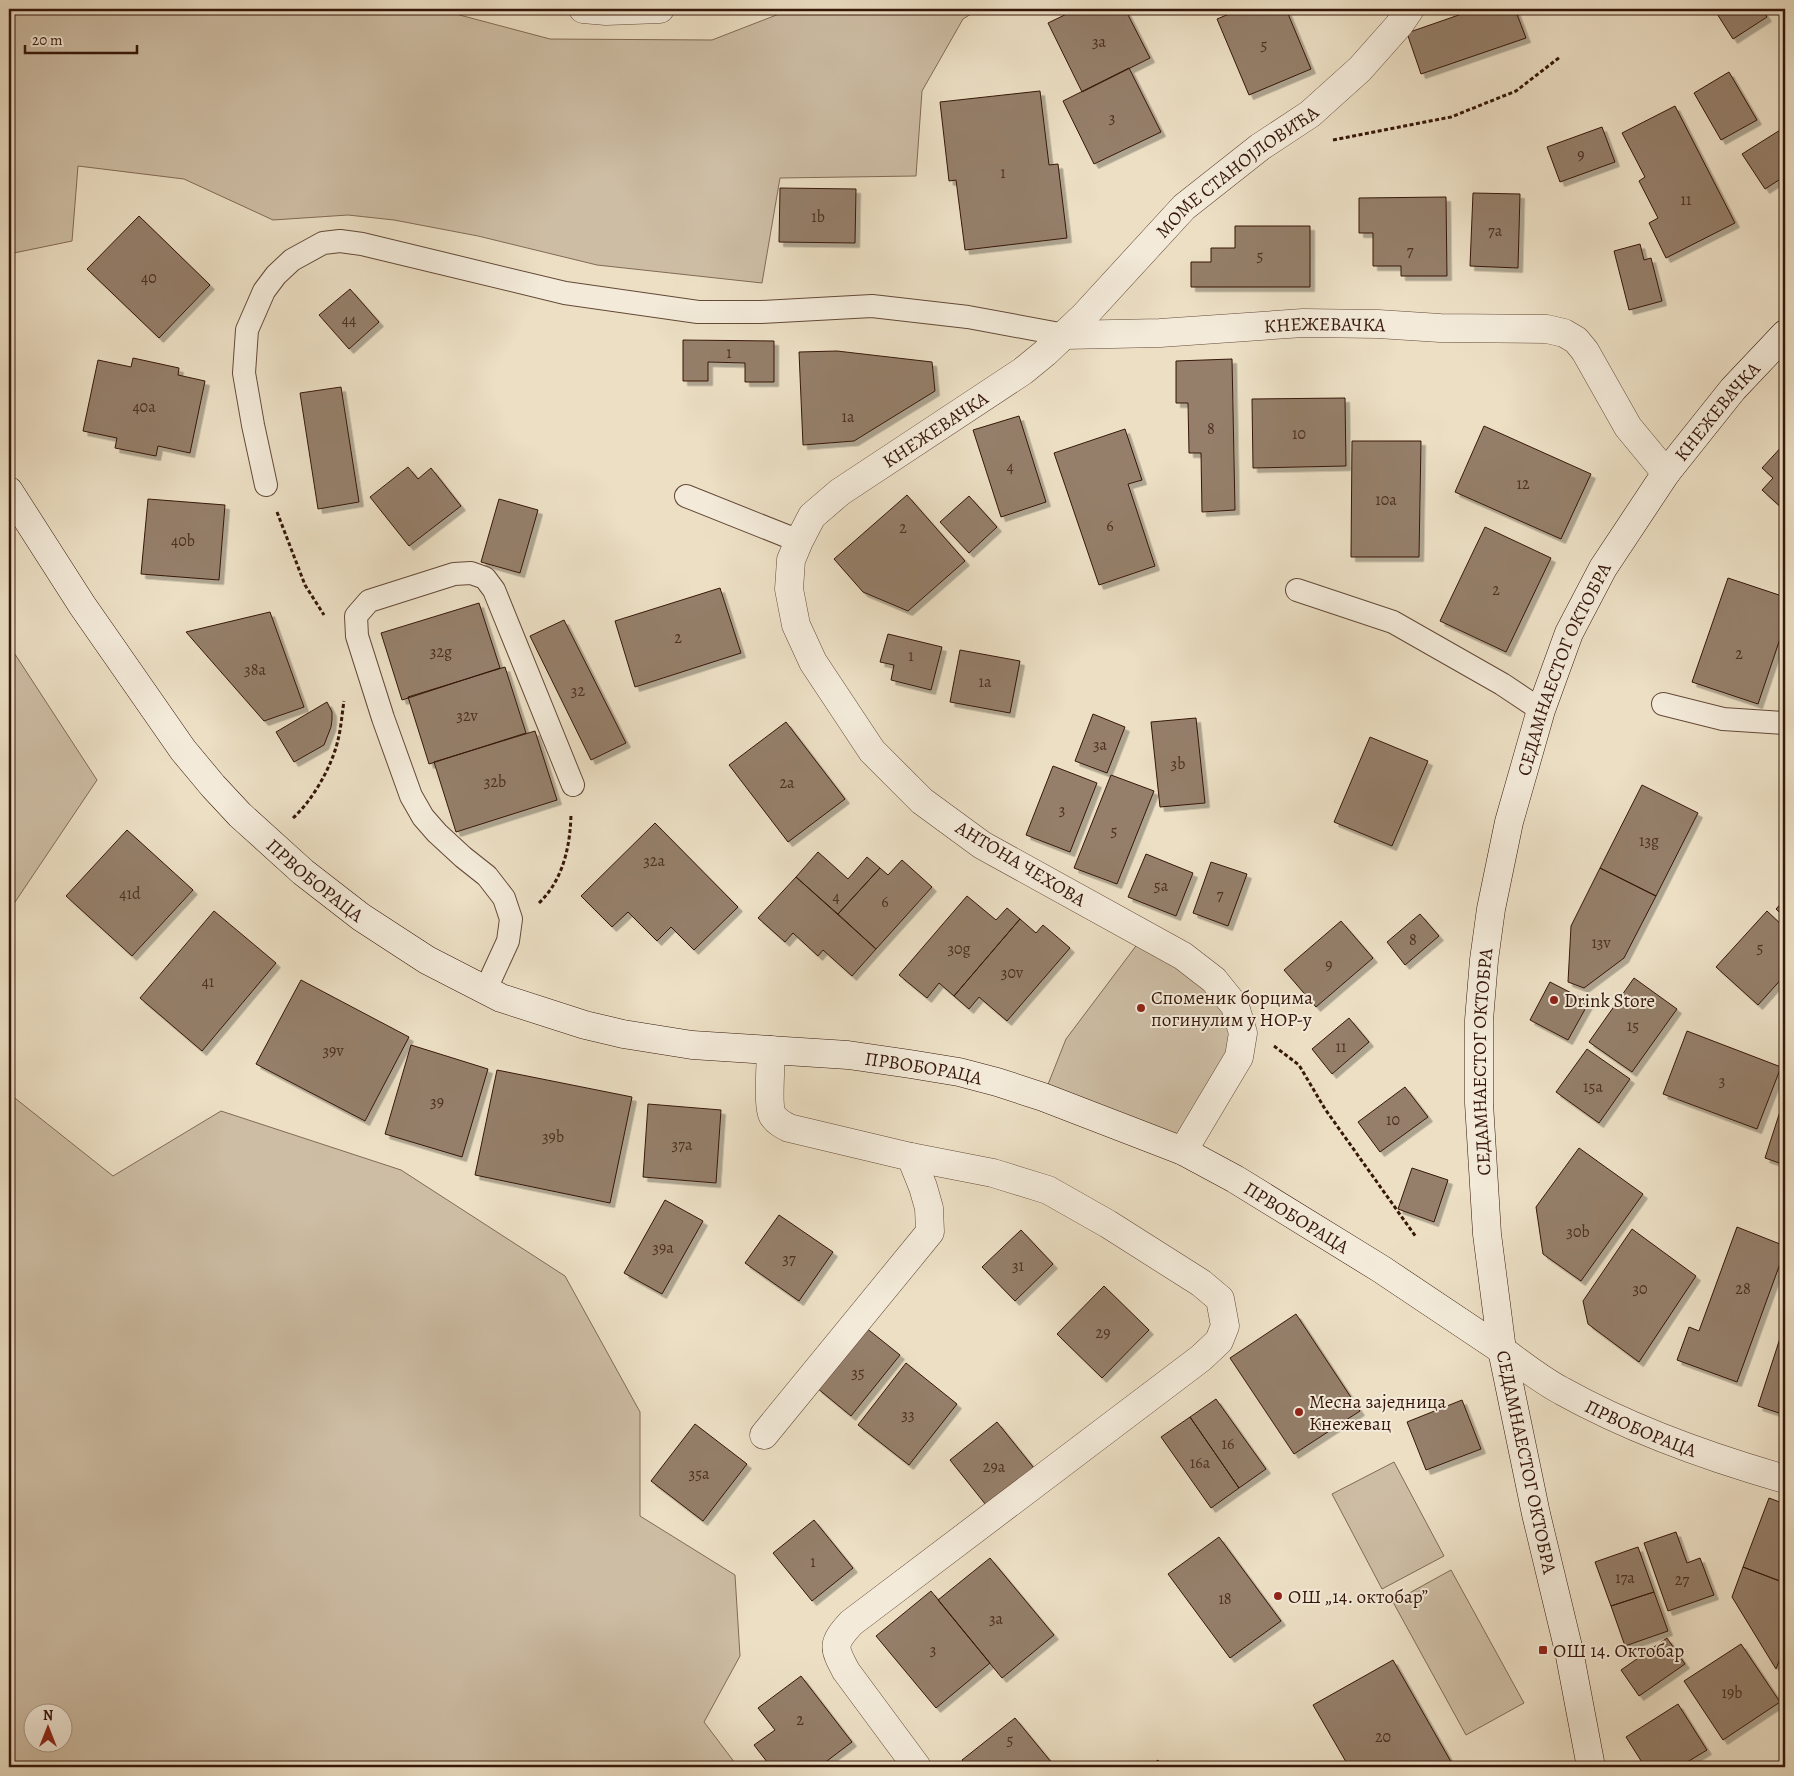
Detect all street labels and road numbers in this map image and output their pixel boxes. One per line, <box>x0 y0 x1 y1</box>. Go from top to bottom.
street label: МОМЕ СТАНОЈЛОВИЋА <box>1150 100 1325 244</box>
street label: КНЕЖЕВАЧКА <box>1263 311 1387 340</box>
street label: КНЕЖЕВАЧКА <box>1669 356 1767 467</box>
street label: КНЕЖЕВАЧКА <box>878 385 994 474</box>
street label: СЕДАМНАЕСТОГ ОКТОБРА <box>1511 557 1618 779</box>
street label: АНТОНА ЧЕХОВА <box>950 814 1091 913</box>
street label: ПРВОБОРАЦА <box>260 833 369 929</box>
street label: СЕДАМНАЕСТОГ ОКТОБРА <box>1467 945 1500 1176</box>
street label: ПРВОБОРАЦА <box>863 1046 986 1092</box>
street label: ПРВОБОРАЦА <box>1239 1176 1354 1261</box>
street label: СЕДАМНАЕСТОГ ОКТОБРА <box>1490 1348 1563 1577</box>
street label: ПРВОБОРАЦА <box>1580 1393 1701 1464</box>

